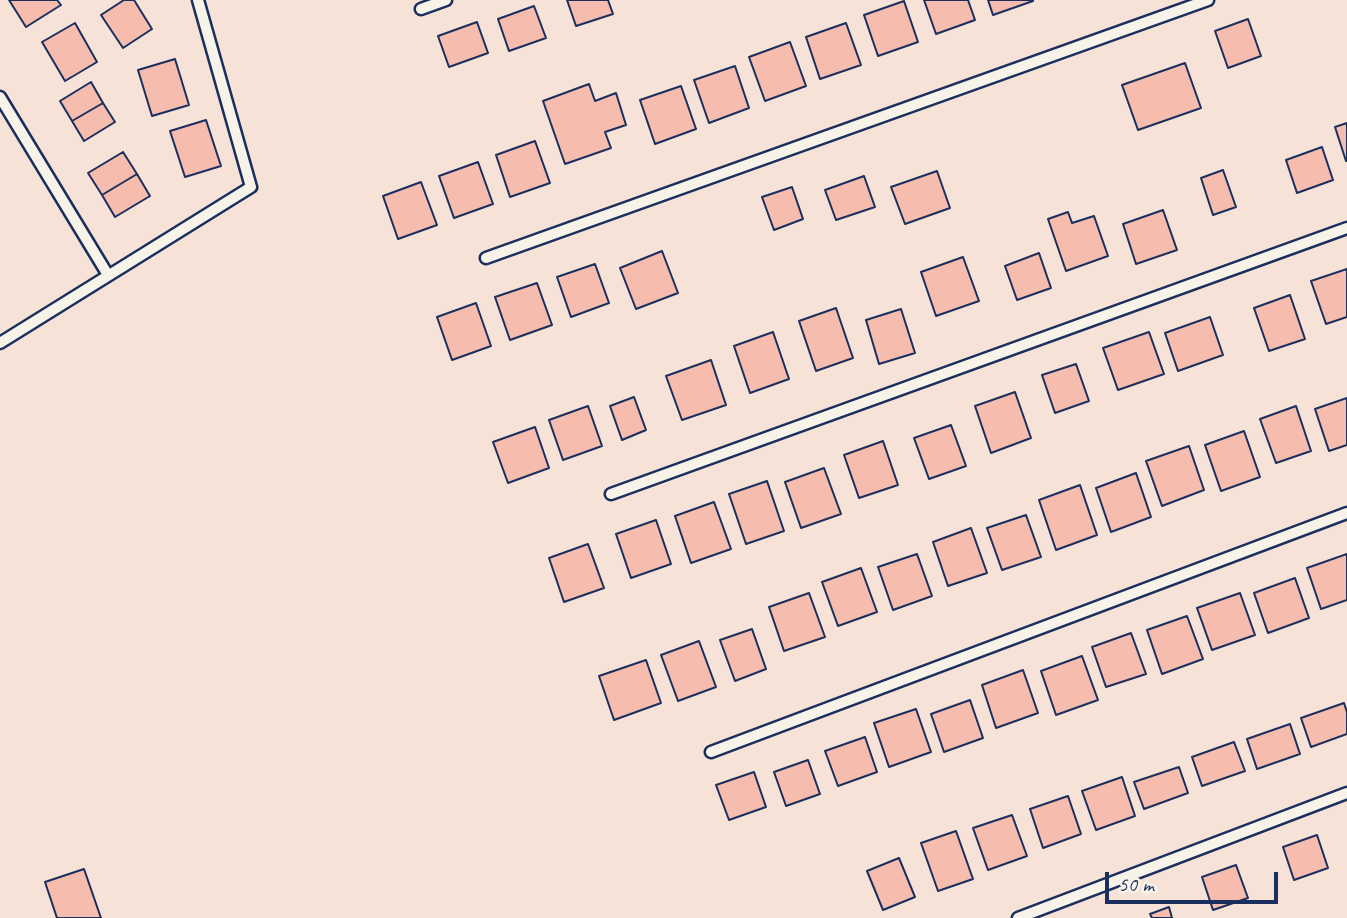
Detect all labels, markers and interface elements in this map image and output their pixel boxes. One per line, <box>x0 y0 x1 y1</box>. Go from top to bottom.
scale bar <box>1109 858 1282 902</box>
text: 50 m <box>1118 871 1154 897</box>

